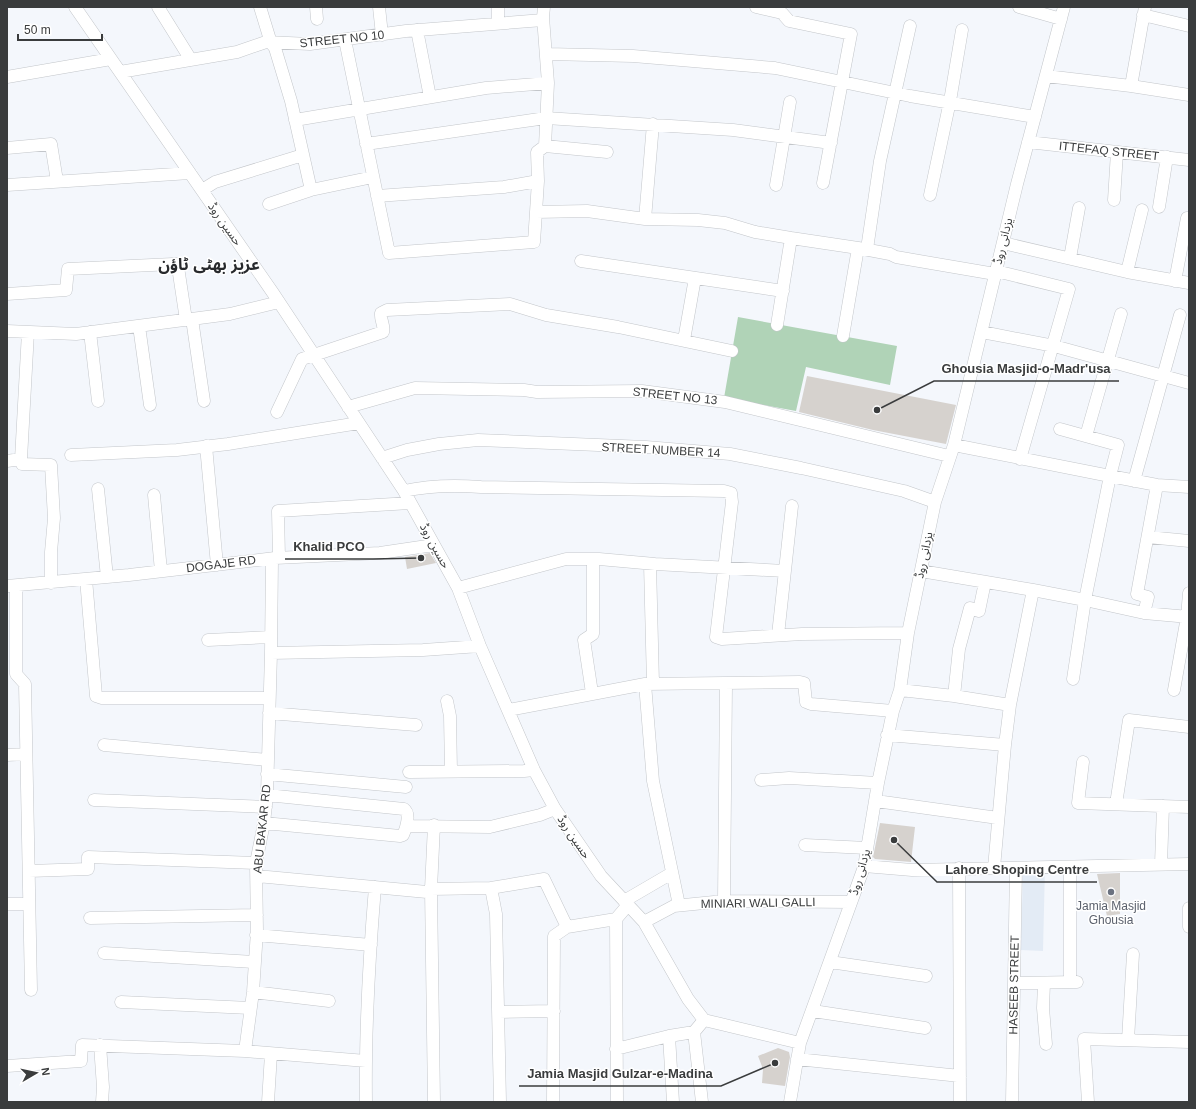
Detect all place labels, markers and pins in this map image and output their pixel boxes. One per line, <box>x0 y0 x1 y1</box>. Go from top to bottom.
callout: Ghousia Masjid-o-Madr'usa <box>934 356 1119 381</box>
callout: Khalid PCO <box>285 534 373 559</box>
callout: Lahore Shoping Centre <box>937 857 1097 882</box>
marker: Jamia Masjid Ghousia <box>1106 887 1116 897</box>
place label: Jamia Masjid Ghousia <box>1076 899 1146 927</box>
callout: Jamia Masjid Gulzar-e-Madina <box>519 1061 721 1086</box>

